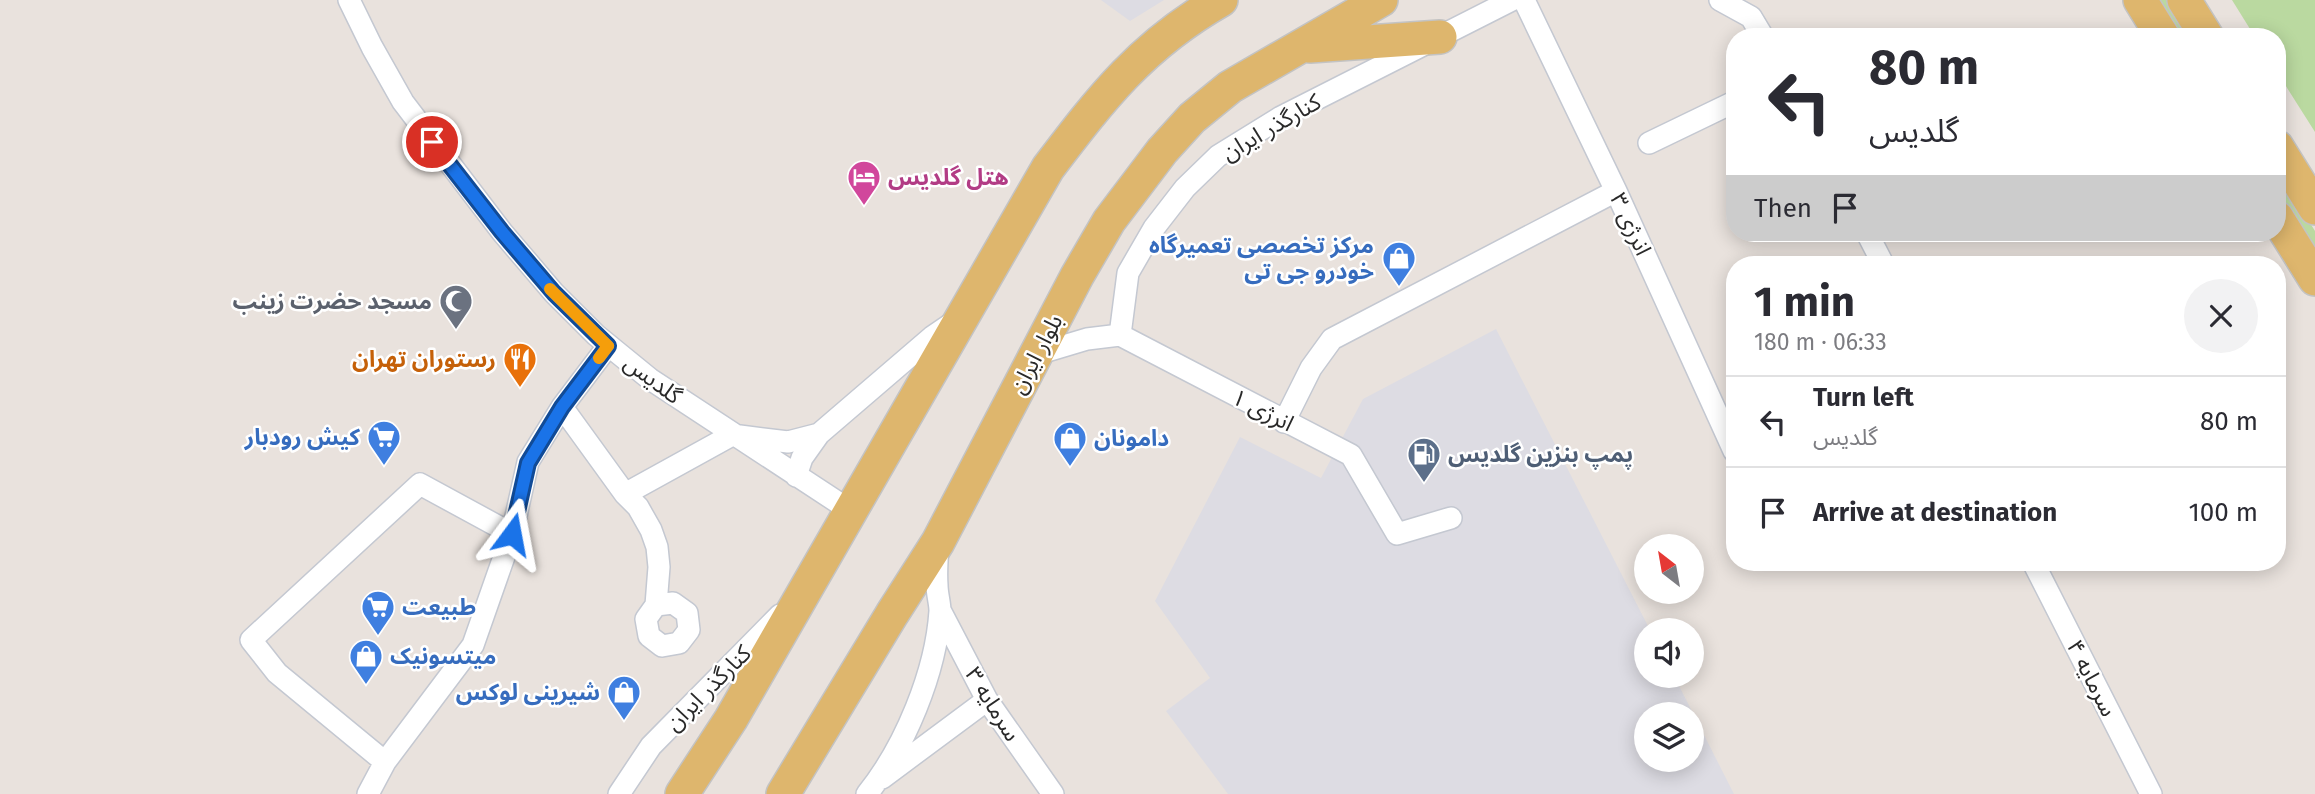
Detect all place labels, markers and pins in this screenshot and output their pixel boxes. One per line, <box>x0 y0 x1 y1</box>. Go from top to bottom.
pin <box>402 112 462 172</box>
hotel icon: هتل گلدیس <box>845 158 883 207</box>
place label: هتل گلدیس <box>888 163 1009 191</box>
place label: مرکز تخصصی تعمیرگاه خودرو جی تی <box>1149 231 1374 285</box>
shop icon: مرکز تخصصی تعمیرگاه خودرو جی تی <box>1380 239 1418 288</box>
mosque icon: مسجد حضرت زینب <box>437 282 475 331</box>
place label: مسجد حضرت زینب <box>233 287 432 315</box>
restaurant icon: رستوران تهران <box>501 340 539 389</box>
place label: رستوران تهران <box>352 345 496 373</box>
supermarket icon: کیش رودبار <box>365 418 403 467</box>
shop icon: دامونان <box>1051 419 1089 468</box>
place label: کیش رودبار <box>244 423 361 451</box>
place label: دامونان <box>1094 424 1169 452</box>
fuel station icon: پمپ بنزین گلدیس <box>1405 435 1443 484</box>
place label: پمپ بنزین گلدیس <box>1448 440 1633 470</box>
supermarket icon: طبیعت <box>359 588 397 637</box>
place label: طبیعت <box>402 593 476 621</box>
shop icon: میتسونیک <box>347 637 385 686</box>
place label: میتسونیک <box>390 642 496 670</box>
shop icon: شيرينی لوكس <box>605 673 643 722</box>
place label: شيرينی لوكس <box>456 678 600 706</box>

